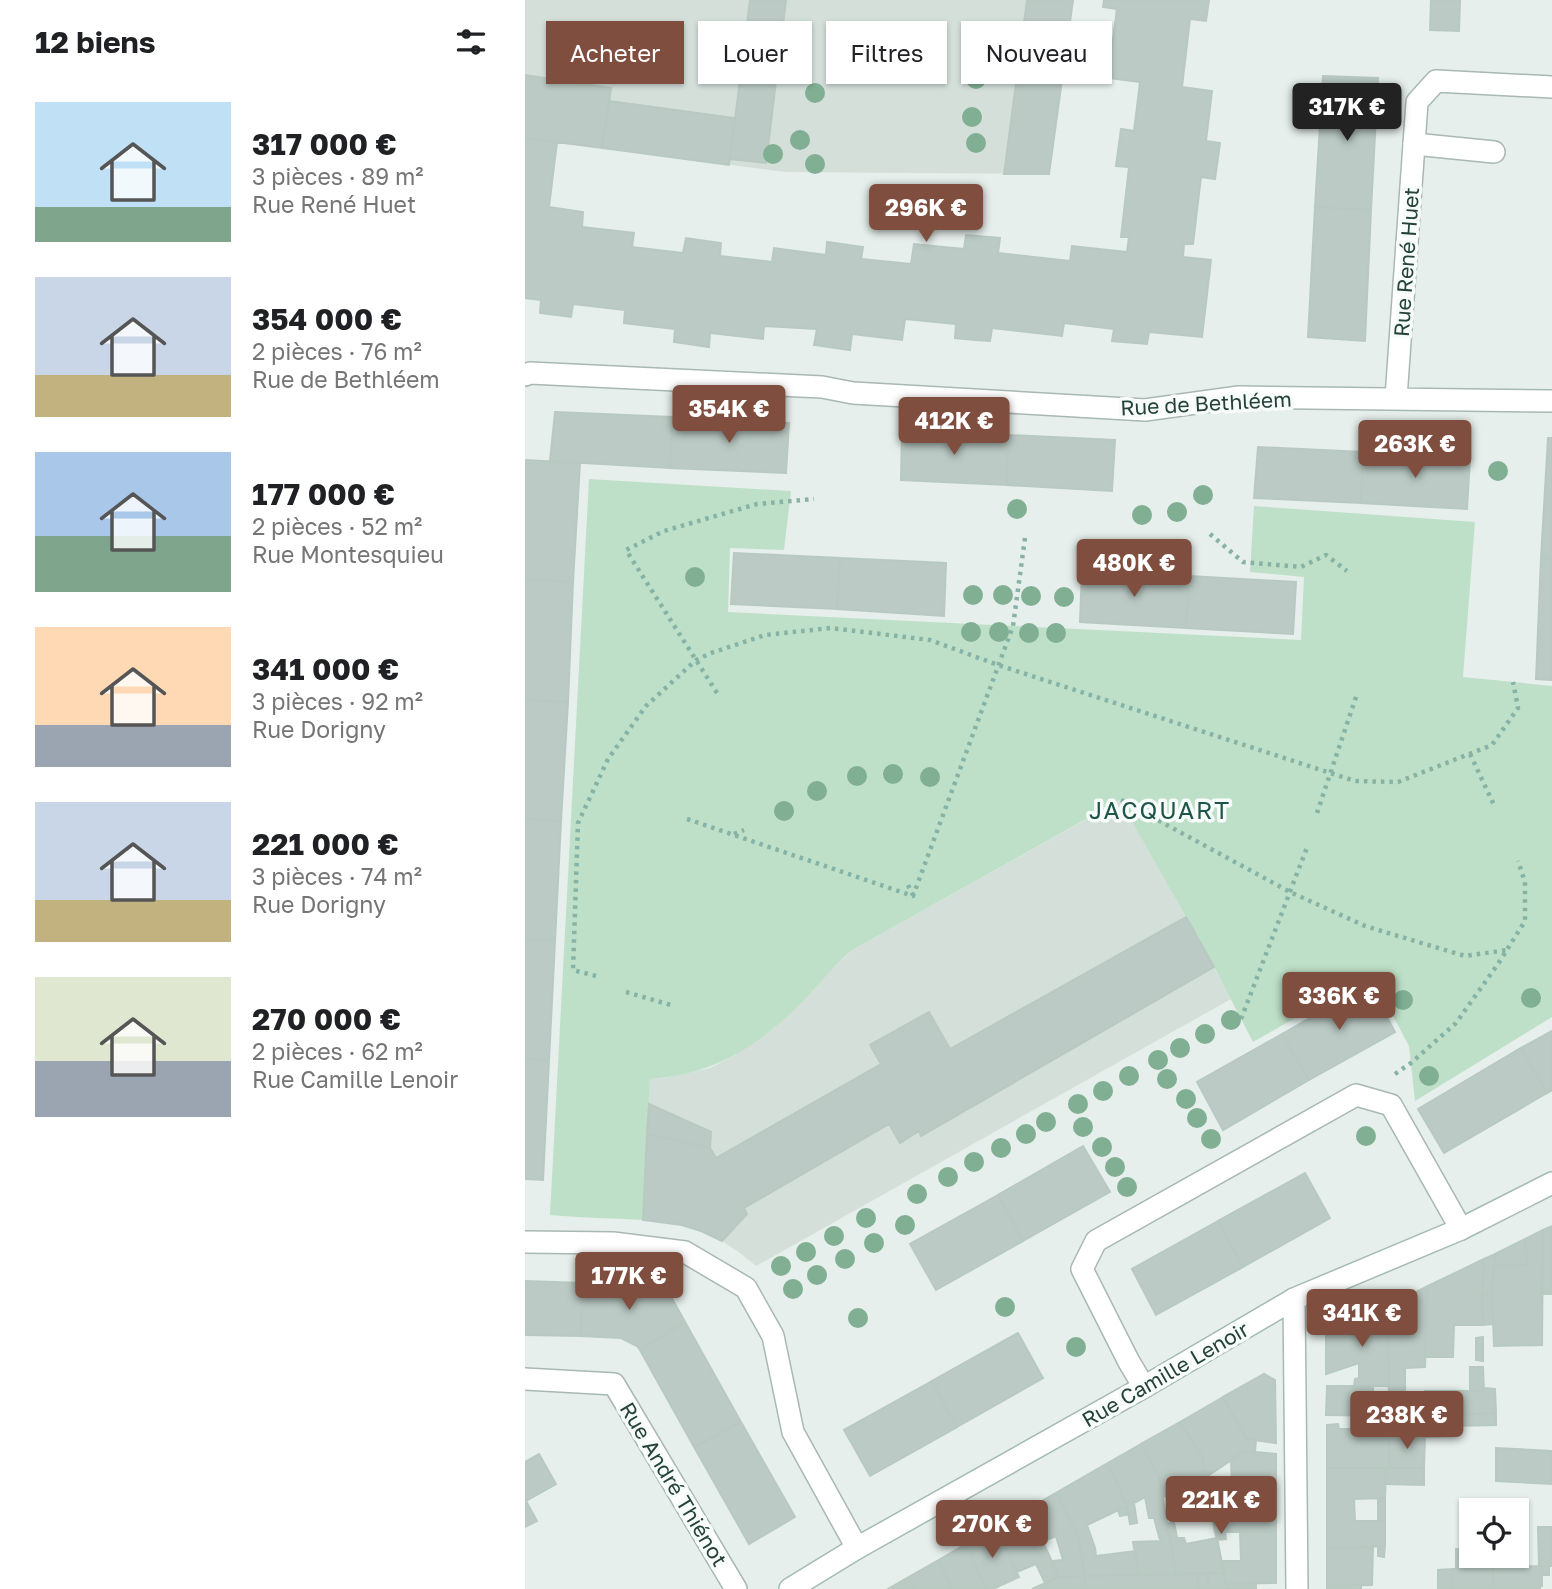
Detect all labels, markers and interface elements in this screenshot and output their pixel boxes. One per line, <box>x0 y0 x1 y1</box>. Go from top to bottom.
chip: Acheter <box>546 21 684 84</box>
chip: Louer <box>698 21 812 84</box>
chip: Filtres <box>826 21 947 84</box>
chip: Nouveau <box>961 21 1112 84</box>
icon: filters <box>452 23 490 61</box>
text: 12 biens <box>35 24 156 60</box>
pin: 317K € <box>1290 83 1404 143</box>
text: 317K € <box>1308 92 1386 120</box>
text: 317 000 € <box>252 126 397 162</box>
icon: home <box>91 130 175 214</box>
text: 3 pièces · 89 m² <box>252 162 424 190</box>
pin: 296K € <box>869 184 983 244</box>
street label: Rue René Huet <box>1388 186 1424 338</box>
text: Rue René Huet <box>252 190 416 218</box>
text: 296K € <box>885 193 967 221</box>
text: 354 000 € <box>252 301 402 337</box>
icon: home <box>91 305 175 389</box>
text: 2 pièces · 76 m² <box>252 337 422 365</box>
text: Rue de Bethléem <box>252 365 440 393</box>
pin: 354K € <box>672 386 786 445</box>
street label: Rue de Bethléem <box>1120 386 1292 420</box>
text: 354K € <box>688 394 770 422</box>
pin: 412K € <box>897 398 1011 457</box>
text: 412K € <box>915 406 993 434</box>
pin: 263K € <box>1358 420 1472 480</box>
text: 263K € <box>1374 429 1456 457</box>
text: 177 000 € <box>252 476 395 512</box>
icon: home <box>91 480 175 564</box>
text: 2 pièces · 52 m² <box>252 512 422 540</box>
text: Rue Montesquieu <box>252 540 444 568</box>
pin: 480K € <box>1077 540 1191 599</box>
text: 480K € <box>1093 548 1175 576</box>
text: 341 000 € <box>252 651 399 687</box>
icon: home <box>91 655 175 739</box>
text: 3 pièces · 92 m² <box>252 687 423 715</box>
text: Rue Dorigny <box>252 715 386 743</box>
district label: JACQUART <box>1089 795 1231 824</box>
text: 221 000 € <box>252 826 399 862</box>
icon: home <box>91 830 175 914</box>
text: 3 pièces · 74 m² <box>252 862 422 890</box>
text: Rue Dorigny <box>252 890 386 918</box>
pin: 336K € <box>1282 972 1396 1032</box>
text: 336K € <box>1298 981 1380 1009</box>
text: 270 000 € <box>252 1001 401 1037</box>
icon: home <box>91 1005 175 1089</box>
text: 2 pièces · 62 m² <box>252 1037 423 1065</box>
text: Rue Camille Lenoir <box>252 1065 458 1093</box>
pin: 177K € <box>572 1252 686 1312</box>
text: 177K € <box>591 1261 667 1289</box>
pin: 341K € <box>1305 1290 1419 1349</box>
text: 341K € <box>1323 1298 1401 1326</box>
street label: Rue Camille Lenoir <box>1077 1316 1253 1432</box>
pin: 238K € <box>1350 1392 1464 1451</box>
street label: Rue André Thiénot <box>615 1397 733 1571</box>
text: 238K € <box>1366 1400 1448 1428</box>
pin: 221K € <box>1164 1476 1278 1536</box>
text: 221K € <box>1182 1485 1260 1513</box>
map controls <box>1459 1498 1529 1568</box>
button: locate <box>1459 1498 1529 1568</box>
pin: 270K € <box>935 1500 1049 1560</box>
text: 270K € <box>952 1509 1032 1537</box>

